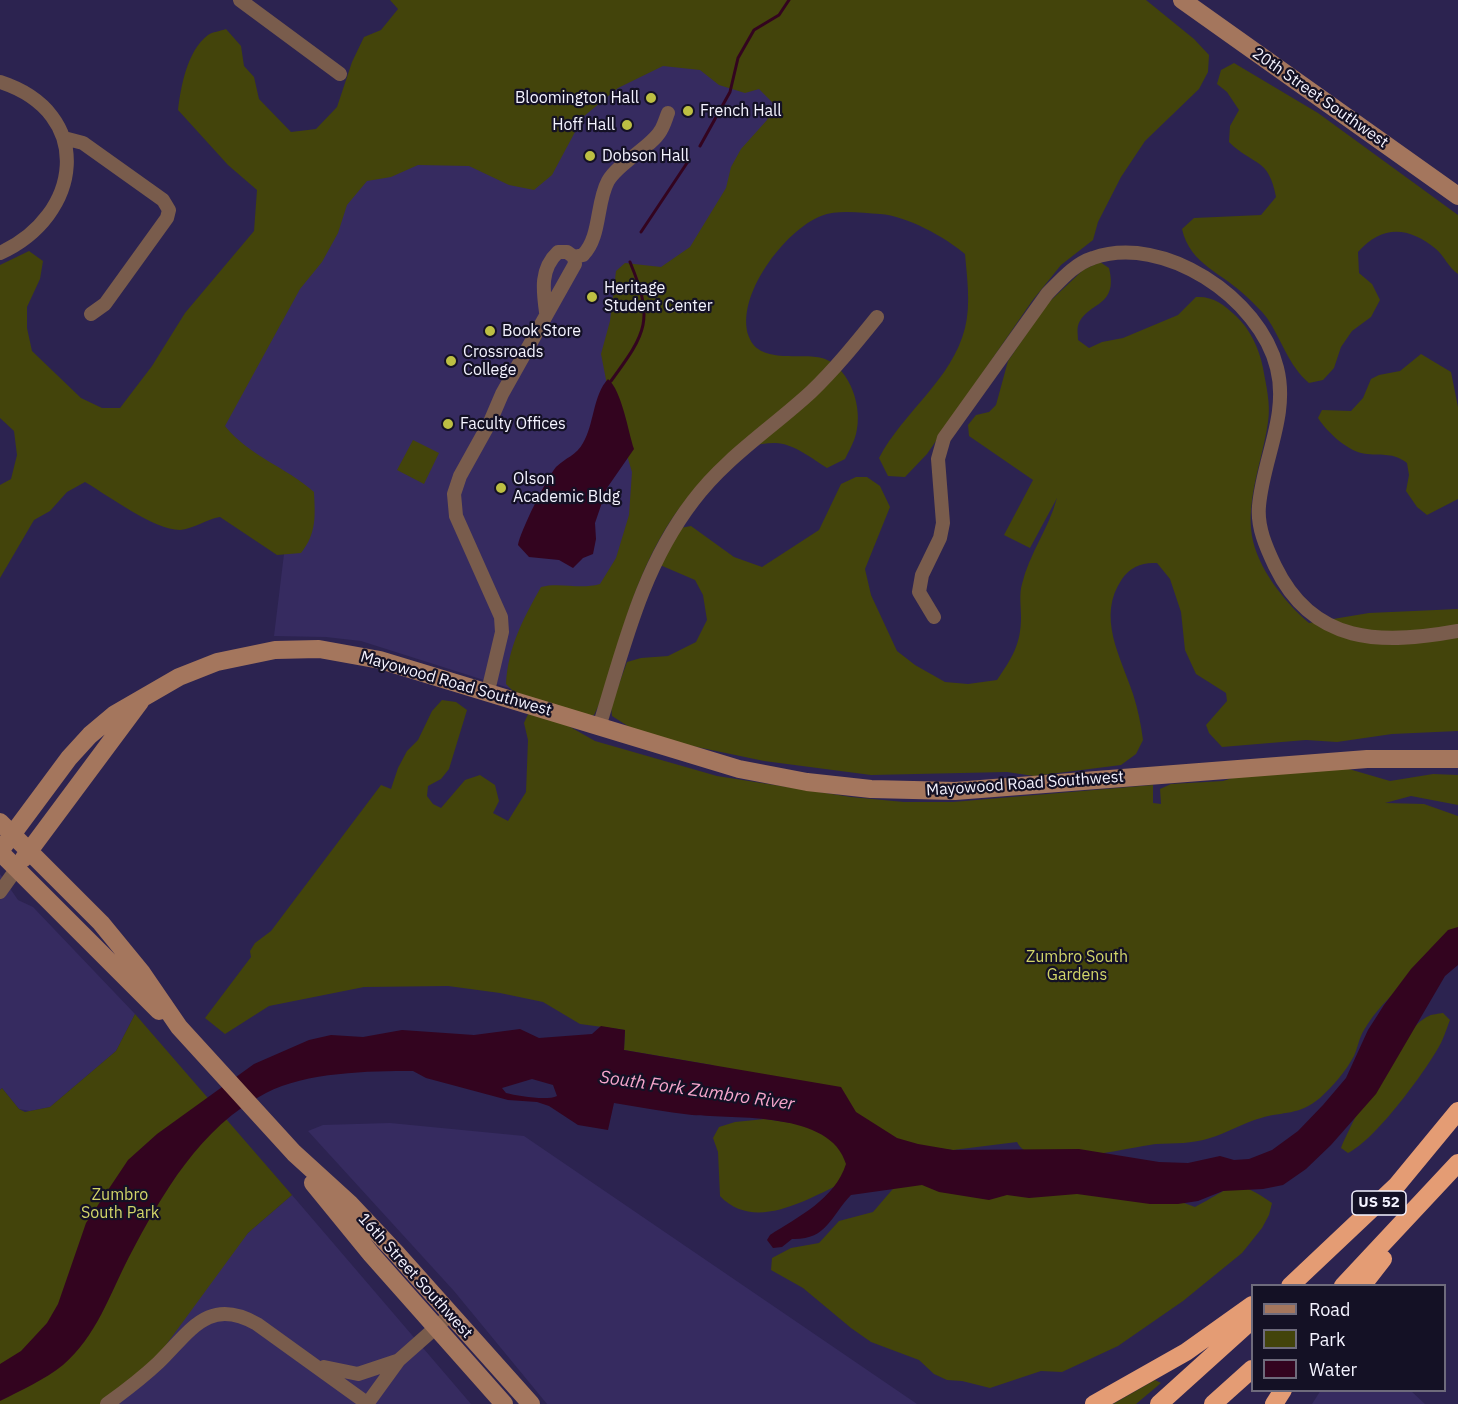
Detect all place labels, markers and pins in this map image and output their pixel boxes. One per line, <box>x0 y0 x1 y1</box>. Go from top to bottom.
place label: Bloomington Hall <box>515 88 639 108</box>
marker: Bloomington Hall <box>644 91 658 105</box>
place label: French Hall <box>700 101 782 121</box>
marker: French Hall <box>681 104 695 118</box>
place label: Hoff Hall <box>552 115 615 135</box>
marker: Hoff Hall <box>620 118 634 132</box>
place label: Dobson Hall <box>602 146 689 166</box>
marker: Dobson Hall <box>583 149 597 163</box>
place label: Heritage Student Center <box>604 278 713 316</box>
marker: Heritage Student Center <box>585 290 599 304</box>
place label: Book Store <box>502 321 581 341</box>
marker: Book Store <box>483 324 497 338</box>
place label: Crossroads College <box>463 342 544 380</box>
marker: Crossroads College <box>444 354 458 368</box>
place label: Faculty Offices <box>460 414 566 434</box>
marker: Faculty Offices <box>441 417 455 431</box>
place label: Olson Academic Bldg <box>513 469 620 507</box>
marker: Olson Academic Bldg <box>494 481 508 495</box>

